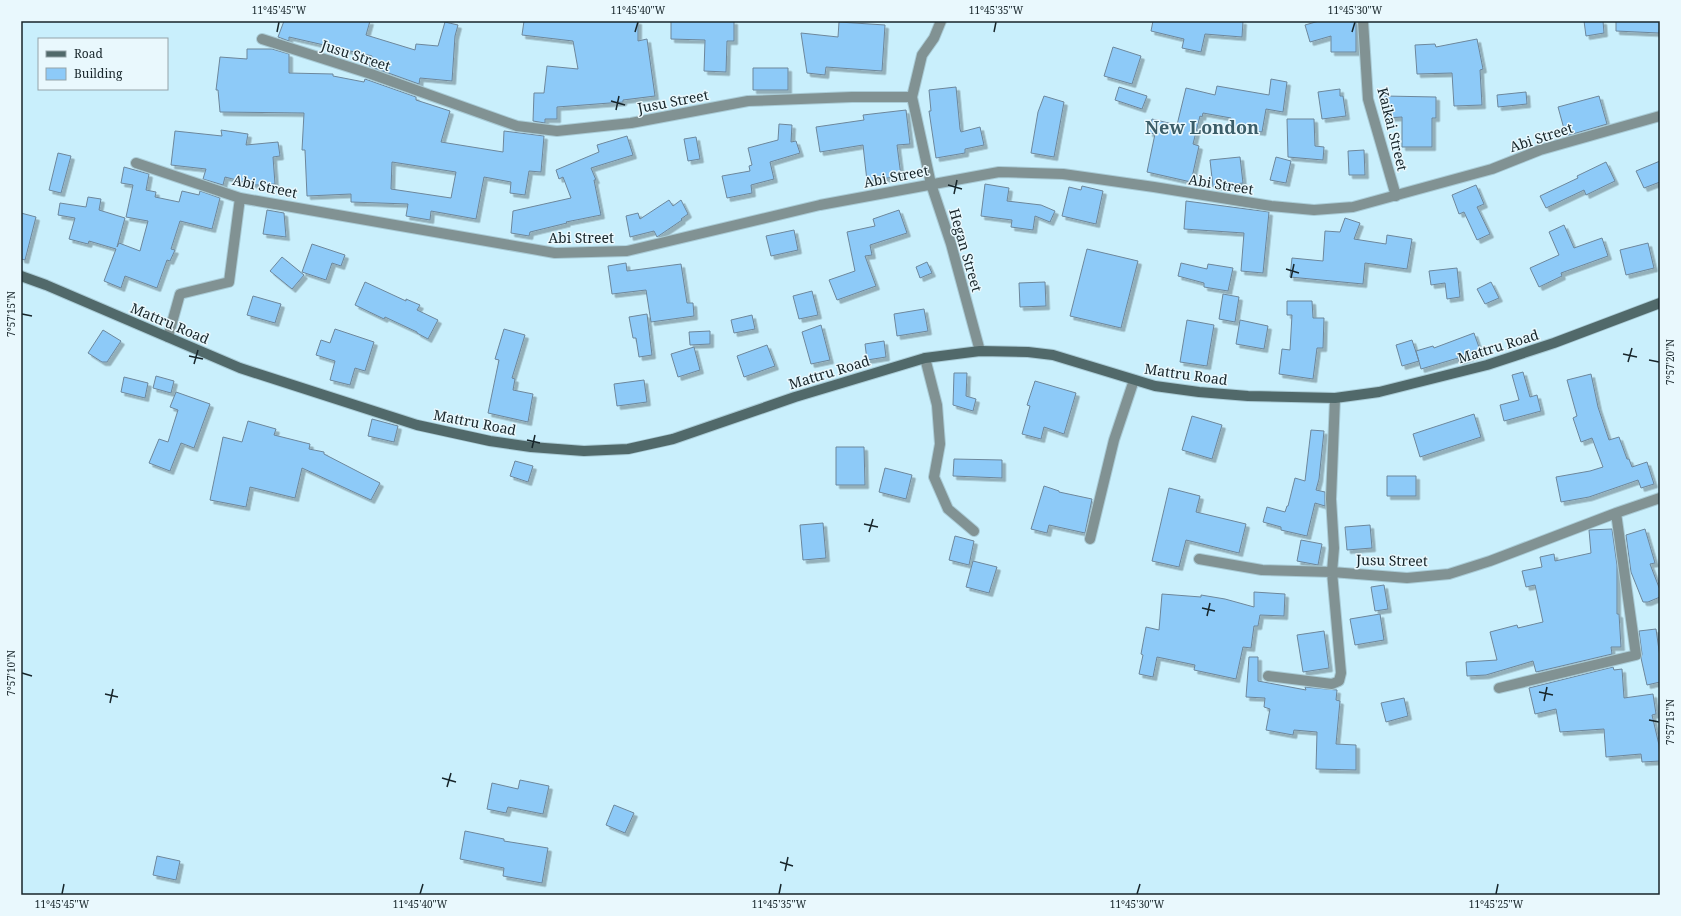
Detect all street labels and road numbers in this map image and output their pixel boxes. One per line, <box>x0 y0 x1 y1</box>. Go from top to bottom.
street label: Jusu Street <box>318 35 393 75</box>
street label: Jusu Street <box>635 85 710 117</box>
street label: Kaikai Street <box>1373 85 1413 173</box>
street label: Abi Street <box>1507 118 1575 156</box>
street label: Abi Street <box>862 160 930 192</box>
street label: Abi Street <box>1187 169 1255 199</box>
street label: Abi Street <box>231 170 299 202</box>
street label: Hegan Street <box>945 206 987 294</box>
street label: Abi Street <box>548 228 614 247</box>
street label: Mattru Road <box>128 298 213 348</box>
street label: Mattru Road <box>1455 325 1541 367</box>
street label: Mattru Road <box>786 351 872 393</box>
street label: Mattru Road <box>1143 359 1229 389</box>
street label: Mattru Road <box>432 405 518 439</box>
street label: Jusu Street <box>1355 550 1428 570</box>

